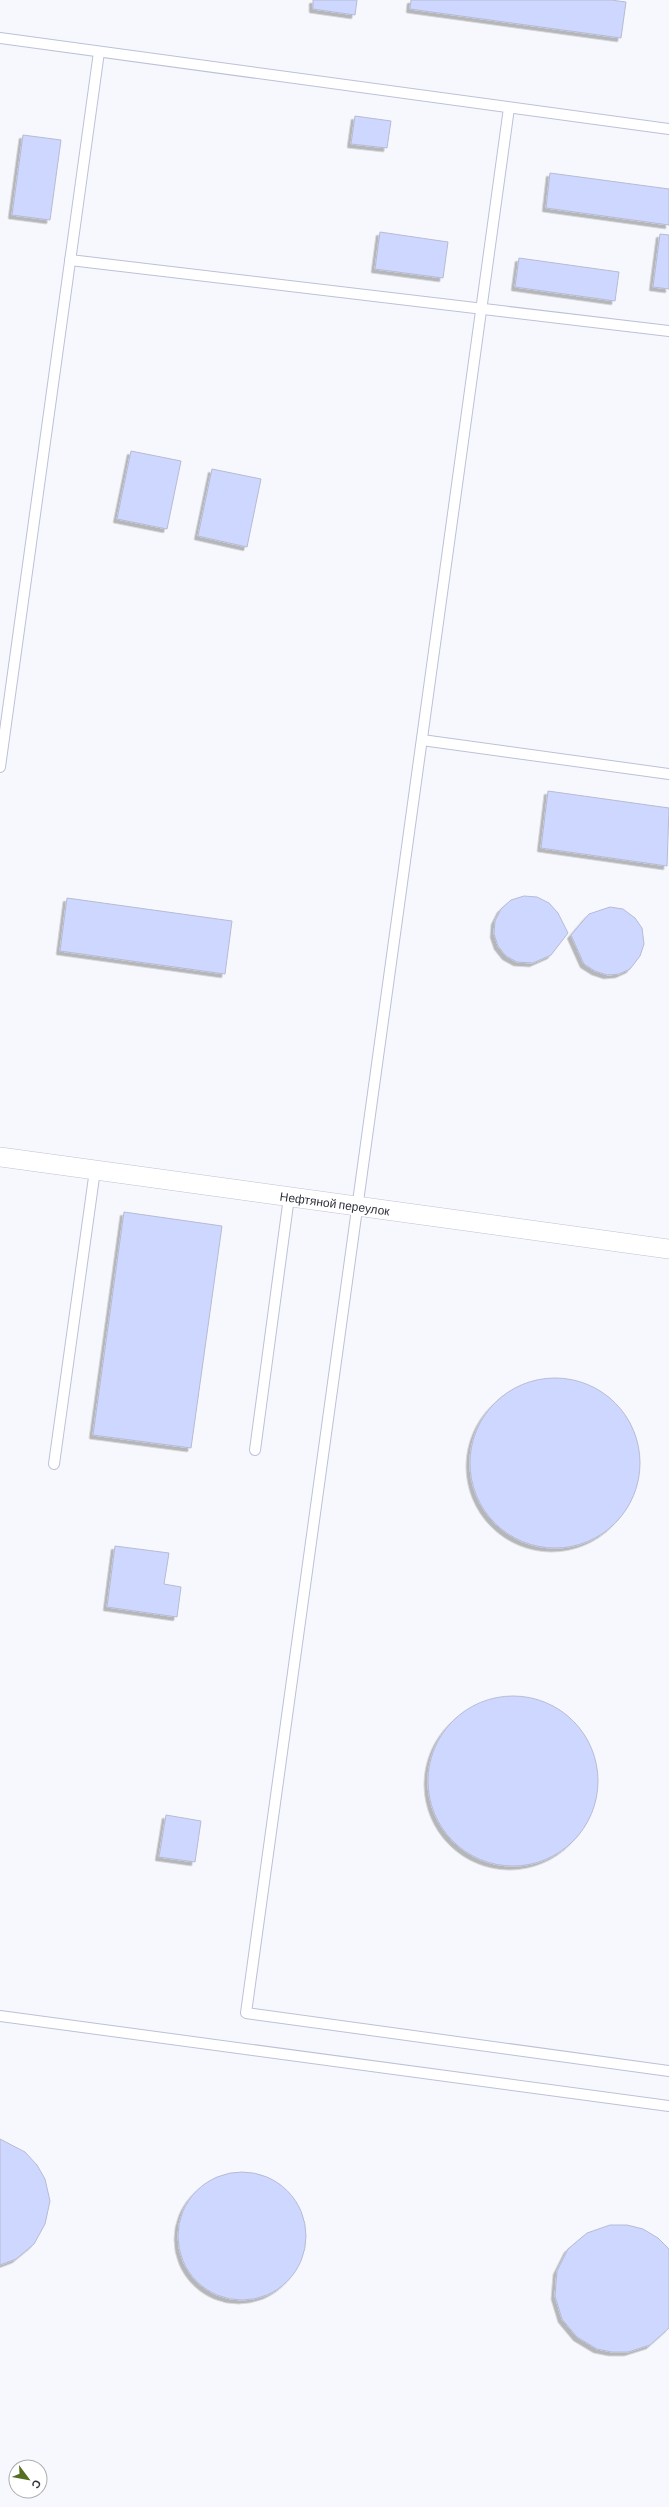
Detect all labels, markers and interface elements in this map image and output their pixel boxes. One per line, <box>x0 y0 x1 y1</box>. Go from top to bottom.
street label: Нефтяной переулок <box>279 1189 391 1218</box>
north arrow <box>8 2459 48 2499</box>
text: С <box>29 2478 45 2491</box>

